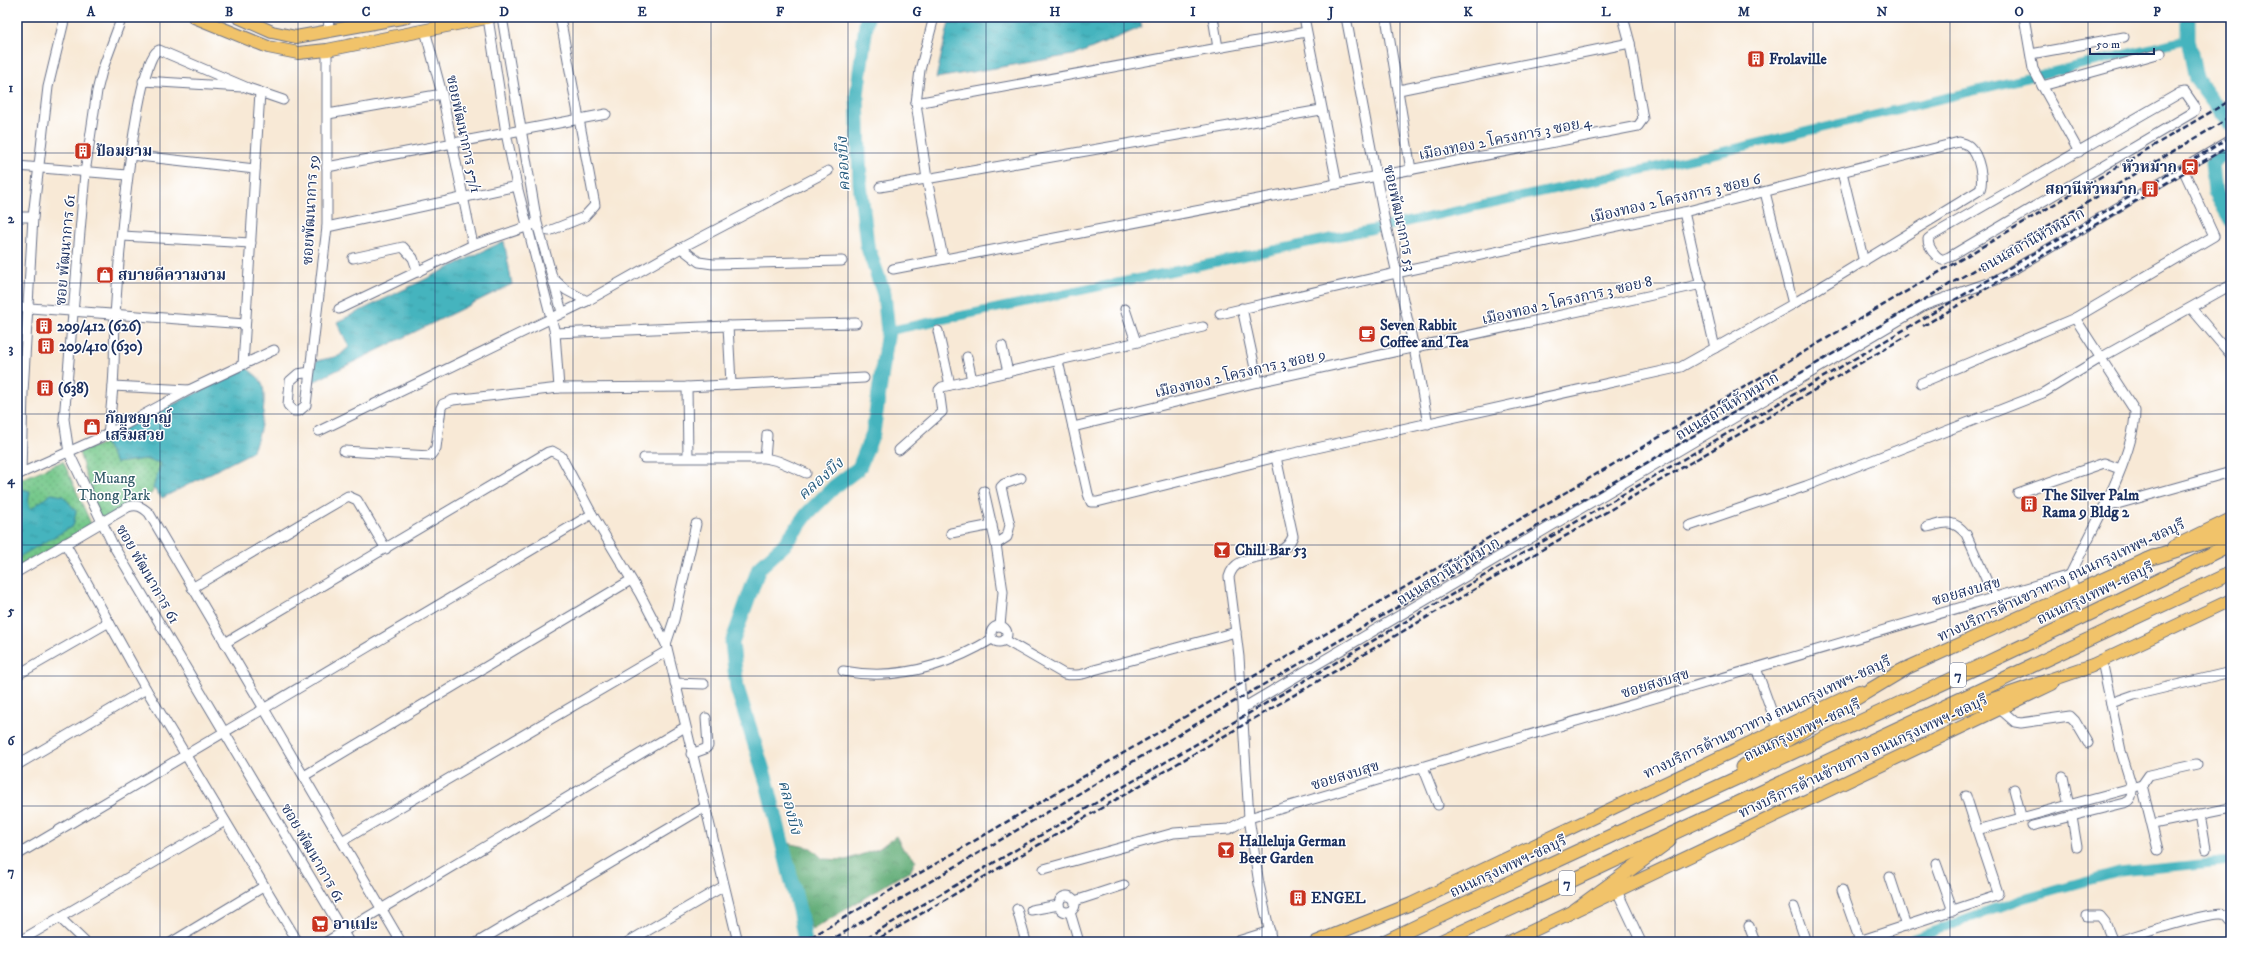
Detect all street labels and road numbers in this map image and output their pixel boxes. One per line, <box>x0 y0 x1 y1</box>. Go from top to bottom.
street label: ซอยพัฒนาการ 57/1 <box>442 73 485 195</box>
street label: เมืองทอง 2 โครงการ 3 ซอย 4 <box>1417 110 1594 165</box>
street label: ซอยพัฒนาการ 59 <box>298 155 323 266</box>
street label: ซอยพัฒนาการ 53 <box>1379 163 1420 273</box>
street label: เมืองทอง 2 โครงการ 3 ซอย 6 <box>1587 167 1764 227</box>
street label: ซอย พัฒนาการ 61 <box>51 194 80 306</box>
street label: ถนนสถานีหัวหมาก <box>1976 204 2088 277</box>
street label: เมืองทอง 2 โครงการ 3 ซอย 8 <box>1479 270 1654 329</box>
street label: เมืองทอง 2 โครงการ 3 ซอย 9 <box>1152 343 1327 402</box>
street label: ถนนสถานีหัวหมาก <box>1672 368 1783 445</box>
street label: ทางบริการด้านขวาทาง ถนนกรุงเทพฯ-ชลบุรี <box>1934 515 2188 645</box>
street label: ซอย พัฒนาการ 61 <box>111 521 184 627</box>
street label: ถนนสถานีหัวหมาก <box>1393 533 1504 610</box>
street label: ถนนกรุงเทพฯ-ชลบุรี <box>2034 558 2156 628</box>
street label: ซอยสงบสุข <box>1930 573 2003 611</box>
street label: ทางบริการด้านขวาทาง ถนนกรุงเทพฯ-ชลบุรี <box>1640 652 1894 782</box>
road number: 7 <box>1950 663 1966 687</box>
street label: ซอยสงบสุข <box>1619 664 1692 704</box>
street label: ทางบริการด้านซ้ายทาง ถนนกรุงเทพฯ-ชลบุรี <box>1736 690 1991 824</box>
street label: ถนนกรุงเทพฯ-ชลบุรี <box>1741 695 1863 765</box>
street label: ซอยสงบสุข <box>1309 756 1382 796</box>
street label: ซอย พัฒนาการ 61 <box>276 800 349 906</box>
street label: ถนนกรุงเทพฯ-ชลบุรี <box>1447 831 1570 903</box>
road number: 7 <box>1559 871 1575 895</box>

